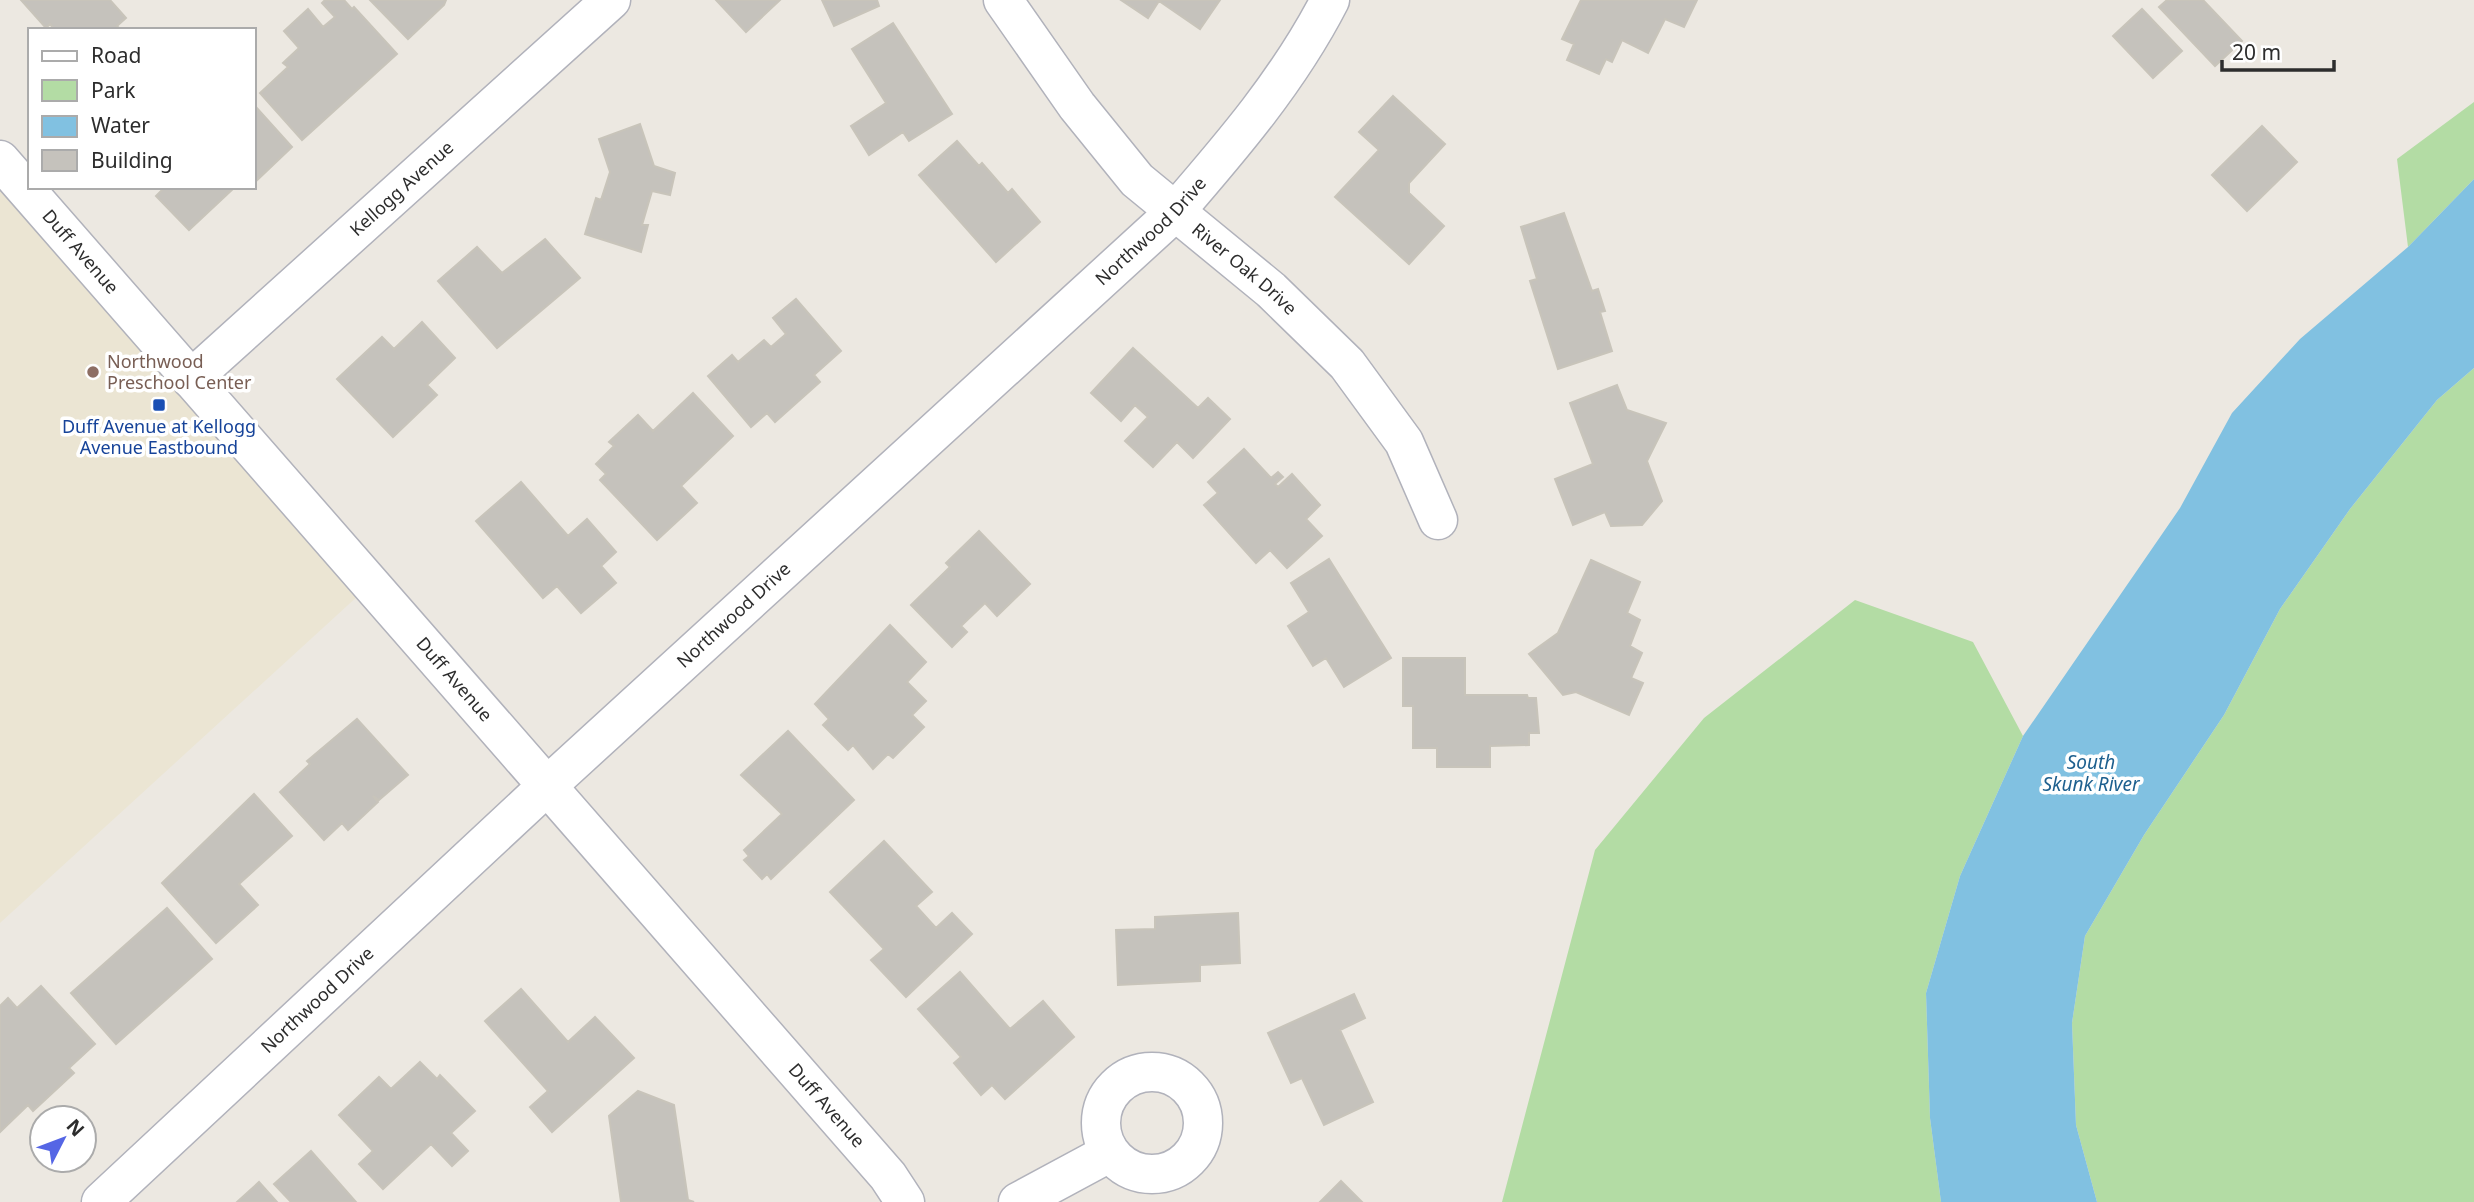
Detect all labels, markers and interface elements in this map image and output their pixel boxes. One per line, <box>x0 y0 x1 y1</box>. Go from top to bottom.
legend <box>28 28 256 189</box>
scale bar <box>2222 28 2334 72</box>
text: 20 m <box>2232 38 2281 66</box>
text: Road <box>91 41 141 69</box>
text: Park <box>91 76 136 104</box>
text: Water <box>91 111 150 139</box>
street label: Kellogg Avenue <box>344 135 458 241</box>
text: Building <box>91 146 173 174</box>
street label: Northwood Drive <box>1090 171 1211 290</box>
street label: Duff Avenue <box>38 204 124 298</box>
street label: River Oak Drive <box>1187 217 1302 320</box>
place label: Northwood Preschool Center <box>107 349 252 394</box>
marker: Northwood Preschool Center <box>85 364 101 380</box>
marker: Duff Avenue at Kellogg Avenue Eastbound <box>151 397 167 413</box>
place label: Duff Avenue at Kellogg Avenue Eastbound <box>62 414 256 459</box>
street label: Northwood Drive <box>671 556 795 673</box>
street label: Duff Avenue <box>411 632 498 726</box>
water label: South Skunk River <box>2042 749 2141 797</box>
street label: Northwood Drive <box>255 941 378 1058</box>
street label: Duff Avenue <box>784 1058 871 1152</box>
north arrow <box>28 1104 98 1174</box>
text: N <box>61 1113 90 1142</box>

